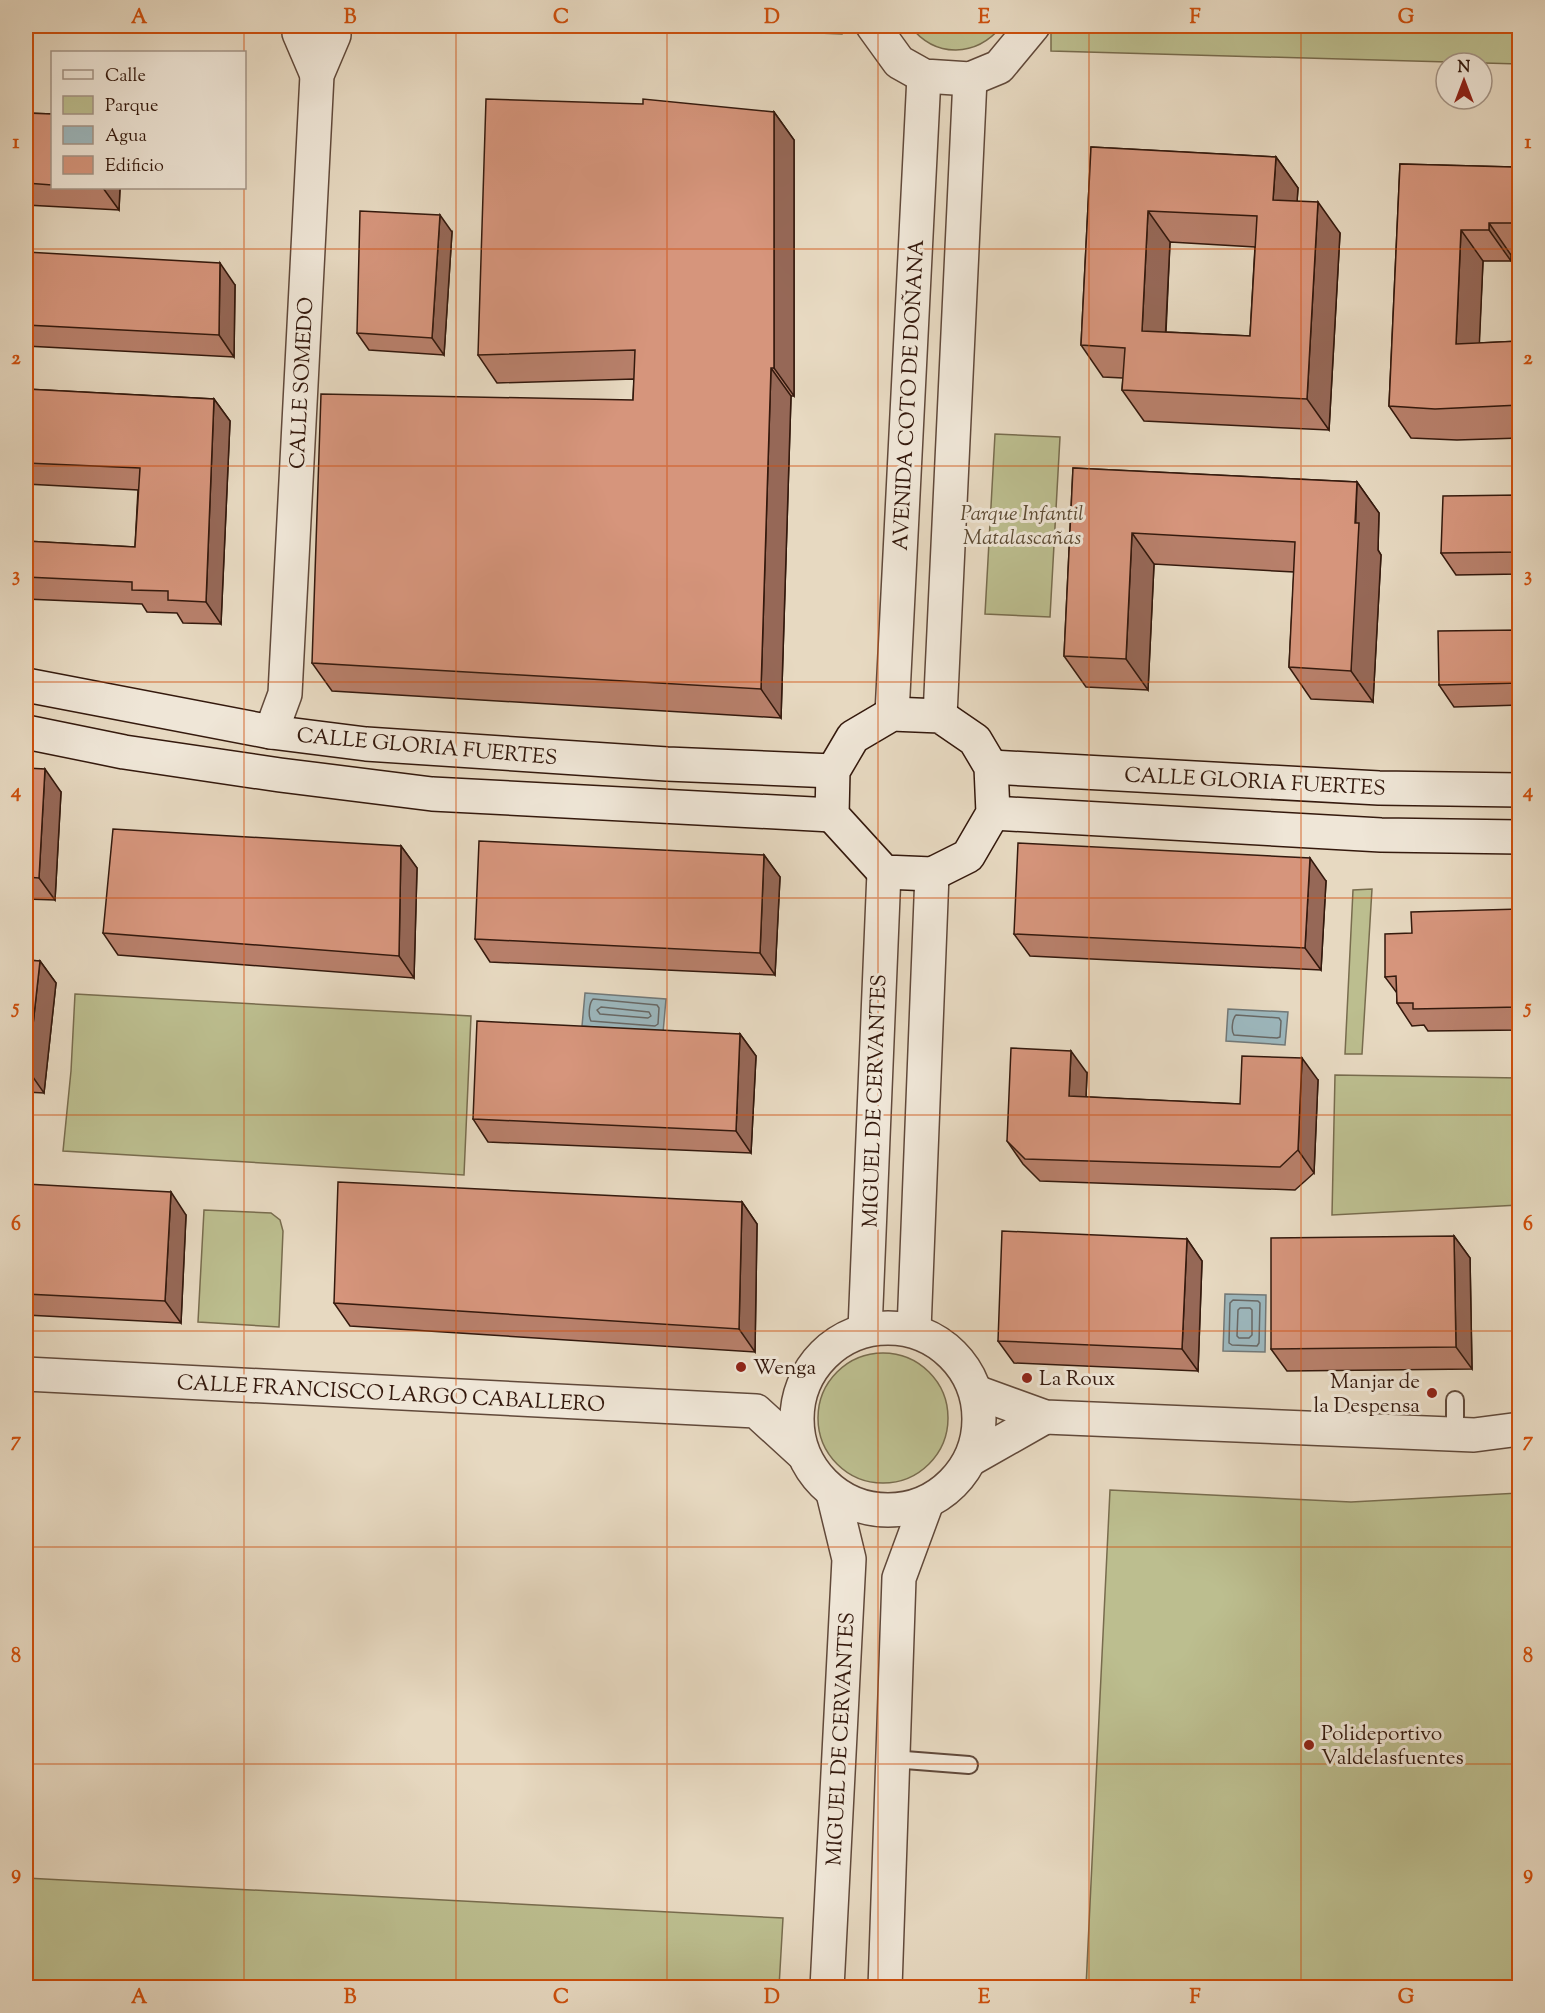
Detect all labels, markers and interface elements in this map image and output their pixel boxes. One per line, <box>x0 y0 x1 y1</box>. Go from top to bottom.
text: A <box>131 4 148 33</box>
text: B <box>344 4 357 33</box>
text: C <box>553 4 569 33</box>
text: D <box>764 4 780 33</box>
text: E <box>978 4 991 33</box>
text: F <box>1189 4 1201 33</box>
text: G <box>1398 4 1415 33</box>
legend <box>51 51 246 189</box>
north arrow <box>1434 51 1494 111</box>
text: N <box>1458 57 1471 80</box>
text: Calle <box>105 64 146 90</box>
text: Parque <box>105 94 158 120</box>
text: Agua <box>105 124 147 150</box>
text: 1 <box>13 129 20 158</box>
text: 1 <box>1525 129 1532 158</box>
text: Edificio <box>105 154 164 180</box>
street label: AVENIDA COTO DE DOÑANA <box>887 239 933 551</box>
street label: CALLE SOMEDO <box>284 296 322 470</box>
text: 2 <box>11 345 21 374</box>
text: 2 <box>1523 345 1533 374</box>
park label: Parque Infantil Matalascañas <box>960 500 1084 554</box>
text: 3 <box>12 562 20 591</box>
text: 3 <box>1524 562 1532 591</box>
street label: CALLE GLORIA FUERTES <box>295 722 558 774</box>
street label: CALLE GLORIA FUERTES <box>1124 761 1386 805</box>
text: 4 <box>10 778 21 807</box>
text: 4 <box>1522 778 1533 807</box>
street label: MIGUEL DE CERVANTES <box>857 974 895 1228</box>
text: 5 <box>11 994 20 1023</box>
text: 5 <box>1523 994 1532 1023</box>
text: 6 <box>11 1211 21 1240</box>
text: 6 <box>1523 1211 1533 1240</box>
place label: Wenga <box>753 1354 817 1384</box>
marker: Wenga <box>734 1360 748 1374</box>
place label: La Roux <box>1039 1365 1115 1395</box>
place label: Manjar de la Despensa <box>1314 1368 1420 1422</box>
street label: CALLE FRANCISCO LARGO CABALLERO <box>176 1369 606 1421</box>
marker: La Roux <box>1020 1371 1034 1385</box>
marker: Manjar de la Despensa <box>1425 1386 1439 1400</box>
text: 7 <box>11 1427 22 1456</box>
text: 7 <box>1523 1427 1534 1456</box>
street label: MIGUEL DE CERVANTES <box>820 1612 864 1867</box>
text: 8 <box>11 1643 21 1672</box>
text: 8 <box>1523 1643 1533 1672</box>
place label: Polideportivo Valdelasfuentes <box>1321 1720 1464 1774</box>
marker: Polideportivo Valdelasfuentes <box>1302 1738 1316 1752</box>
text: 9 <box>11 1860 21 1889</box>
text: 9 <box>1523 1860 1533 1889</box>
text: A <box>131 1984 148 2013</box>
text: B <box>344 1984 357 2013</box>
text: C <box>553 1984 569 2013</box>
text: D <box>764 1984 780 2013</box>
text: E <box>978 1984 991 2013</box>
text: F <box>1189 1984 1201 2013</box>
text: G <box>1398 1984 1415 2013</box>

